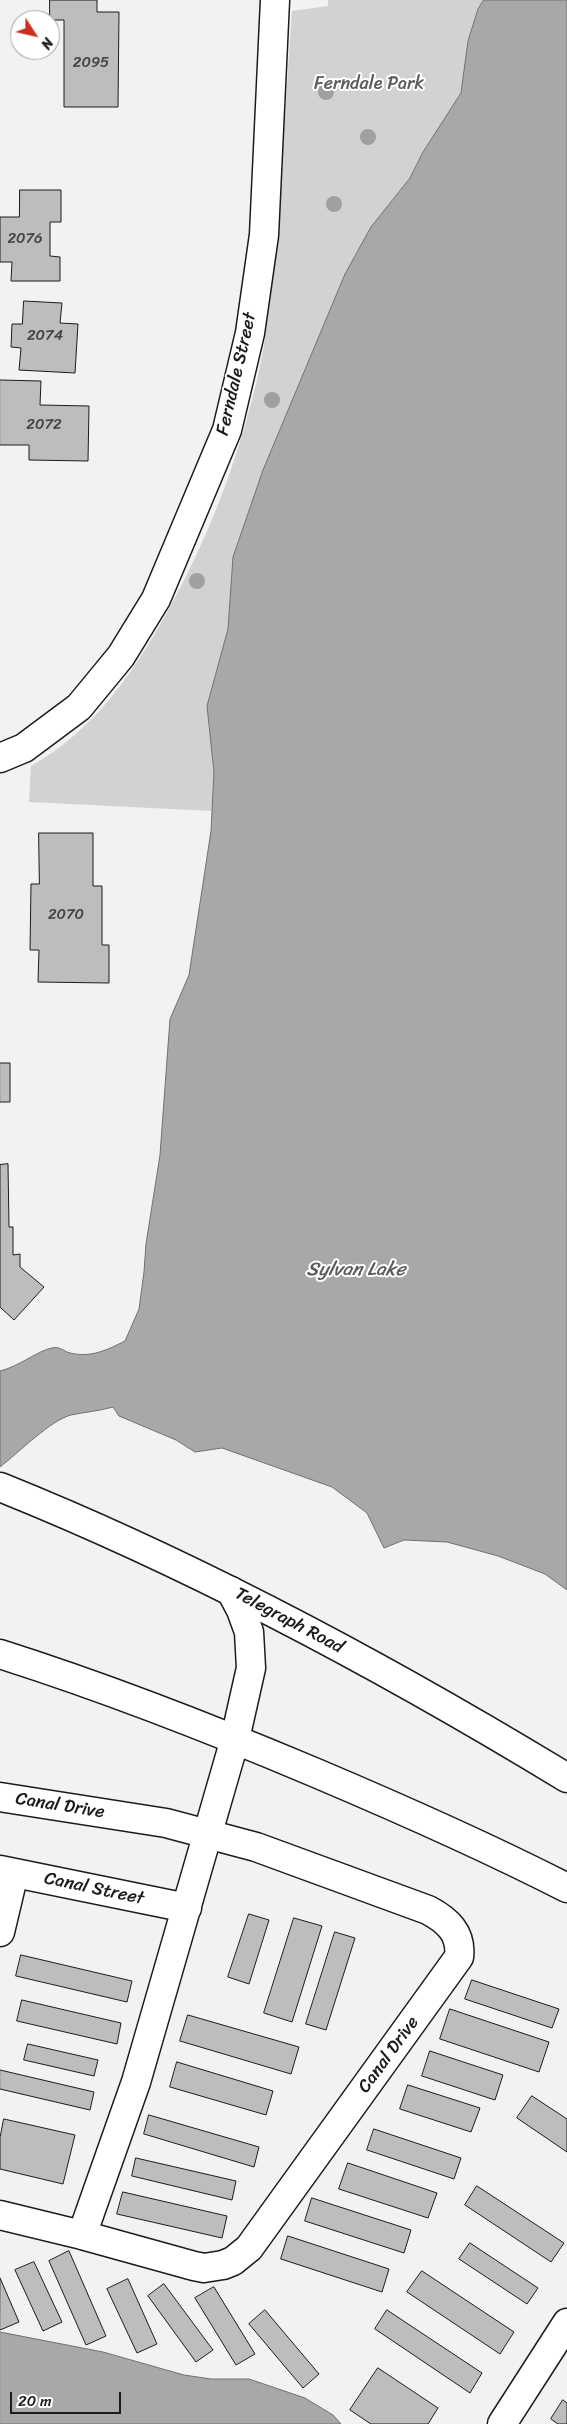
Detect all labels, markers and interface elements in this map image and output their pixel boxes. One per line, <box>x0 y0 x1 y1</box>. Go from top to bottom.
north arrow <box>10 10 60 60</box>
text: N <box>34 32 60 54</box>
house number: 2095 <box>73 54 109 72</box>
park label: Ferndale Park <box>314 73 424 95</box>
house number: 2076 <box>7 230 43 248</box>
street label: Ferndale Street <box>212 310 262 438</box>
house number: 2074 <box>27 327 63 345</box>
house number: 2072 <box>26 416 62 434</box>
house number: 2070 <box>48 906 84 924</box>
water label: Sylvan Lake <box>307 1259 405 1281</box>
street label: Telegraph Road <box>231 1583 347 1659</box>
street label: Canal Drive <box>14 1788 106 1824</box>
street label: Canal Street <box>42 1868 146 1910</box>
street label: Canal Drive <box>354 2012 424 2098</box>
scale bar <box>12 2382 124 2414</box>
text: 20 m <box>18 2388 52 2414</box>

